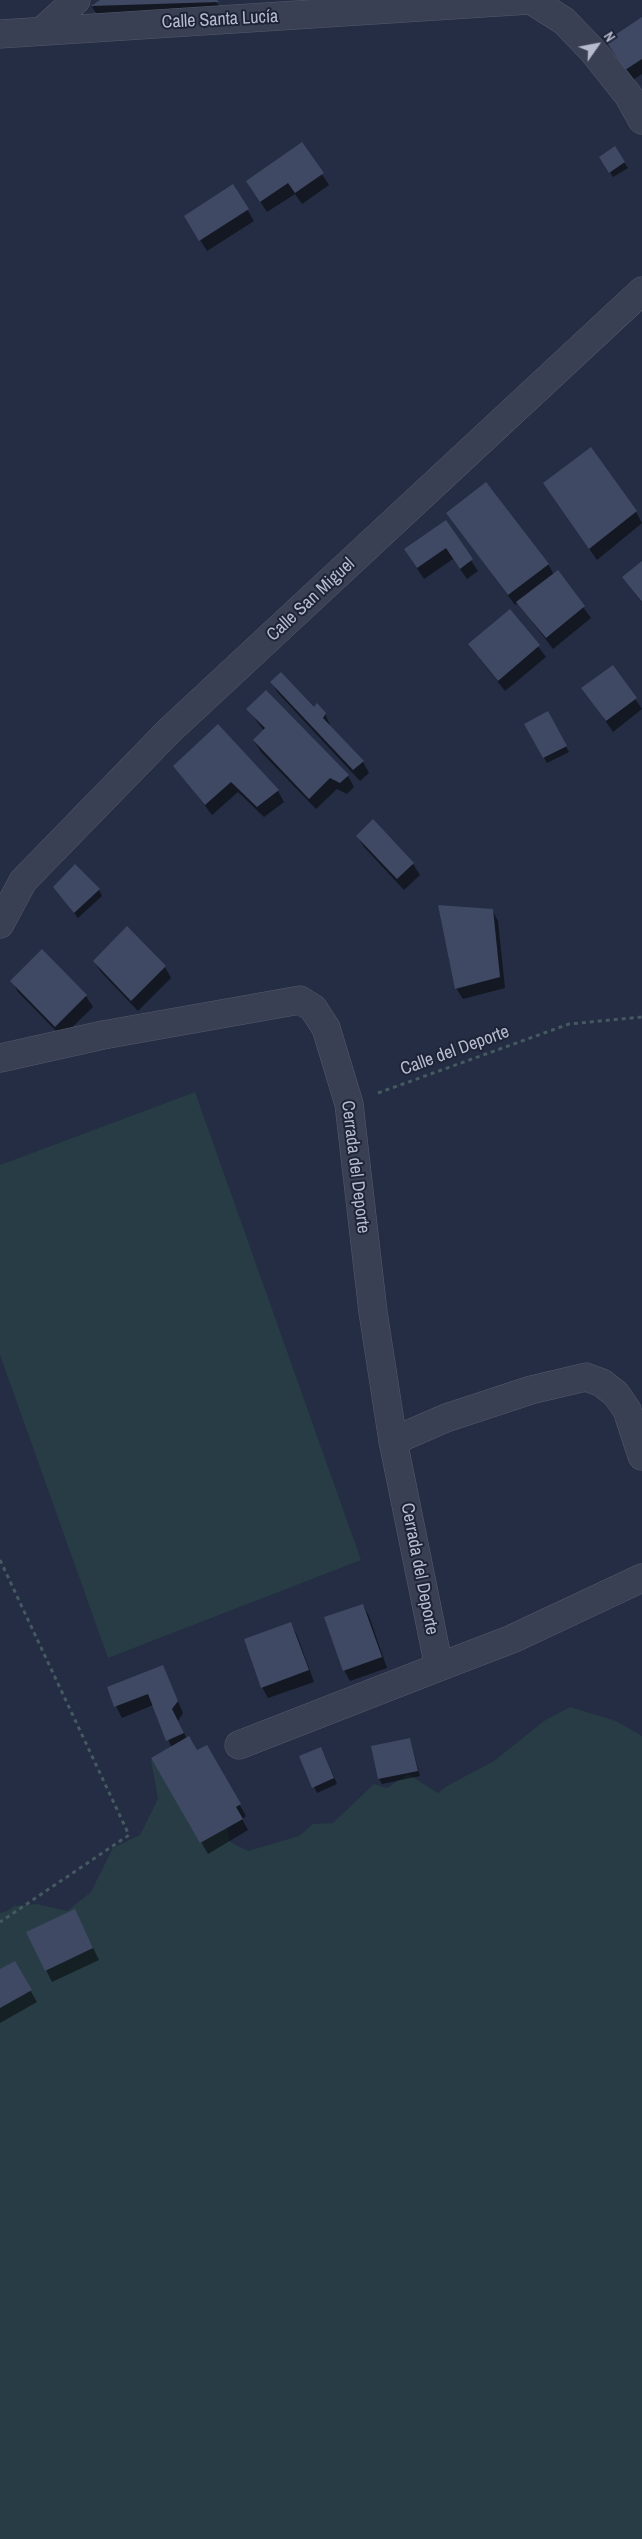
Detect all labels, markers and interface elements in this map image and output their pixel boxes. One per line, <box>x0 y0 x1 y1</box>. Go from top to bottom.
street label: Calle Santa Lucía <box>161 6 279 34</box>
north arrow <box>572 20 622 70</box>
text: N <box>600 28 619 45</box>
street label: Calle San Miguel <box>263 554 359 646</box>
street label: Calle del Deporte <box>398 1021 512 1081</box>
street label: Cerrada del Deporte <box>336 1099 374 1235</box>
street label: Cerrada del Deporte <box>396 1501 442 1637</box>

